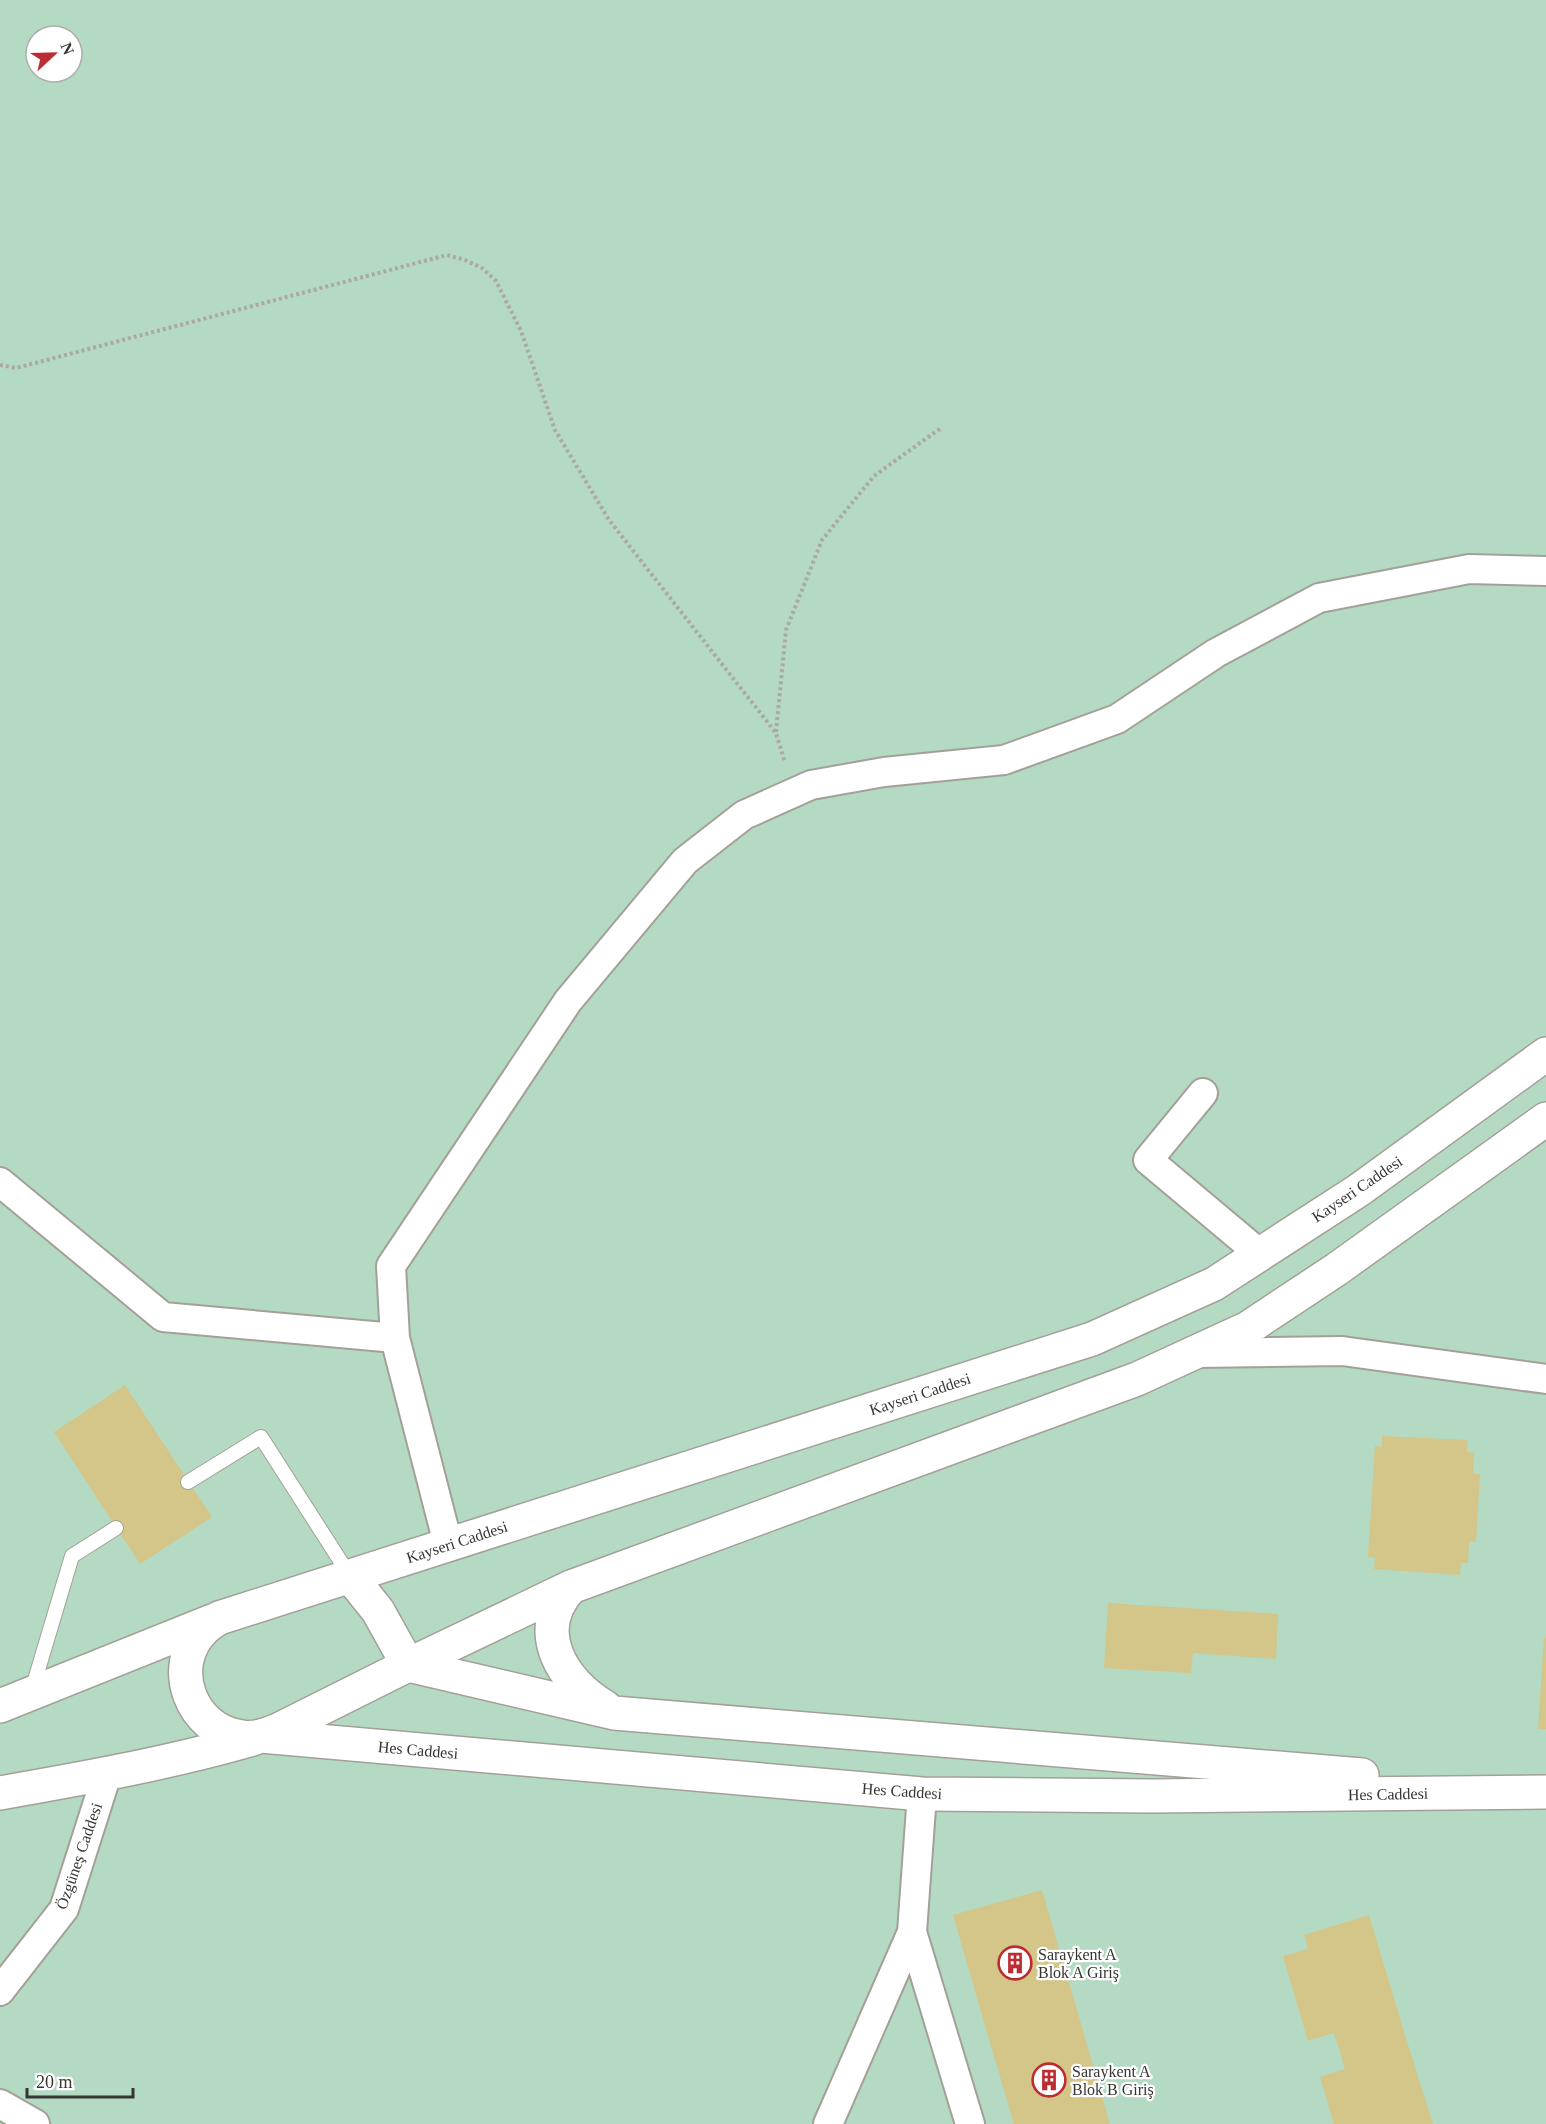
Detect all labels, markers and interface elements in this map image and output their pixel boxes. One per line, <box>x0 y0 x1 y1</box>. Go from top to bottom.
north arrow <box>24 24 84 84</box>
text: N <box>57 40 78 58</box>
street label: Kayseri Caddesi <box>1309 1152 1406 1226</box>
street label: Kayseri Caddesi <box>867 1369 974 1419</box>
street label: Kayseri Caddesi <box>404 1517 511 1567</box>
street label: Hes Caddesi <box>377 1738 459 1762</box>
street label: Hes Caddesi <box>861 1780 943 1802</box>
street label: Hes Caddesi <box>1348 1785 1429 1803</box>
street label: Özgüneş Caddesi <box>53 1800 106 1912</box>
building icon: Saraykent A Blok A Giriş <box>997 1945 1033 1981</box>
place label: Saraykent A Blok A Giriş <box>1038 1946 1119 1982</box>
scale bar <box>27 2061 134 2099</box>
building icon: Saraykent A Blok B Giriş <box>1031 2062 1067 2098</box>
place label: Saraykent A Blok B Giriş <box>1072 2063 1154 2099</box>
text: 20 m <box>36 2072 73 2092</box>

